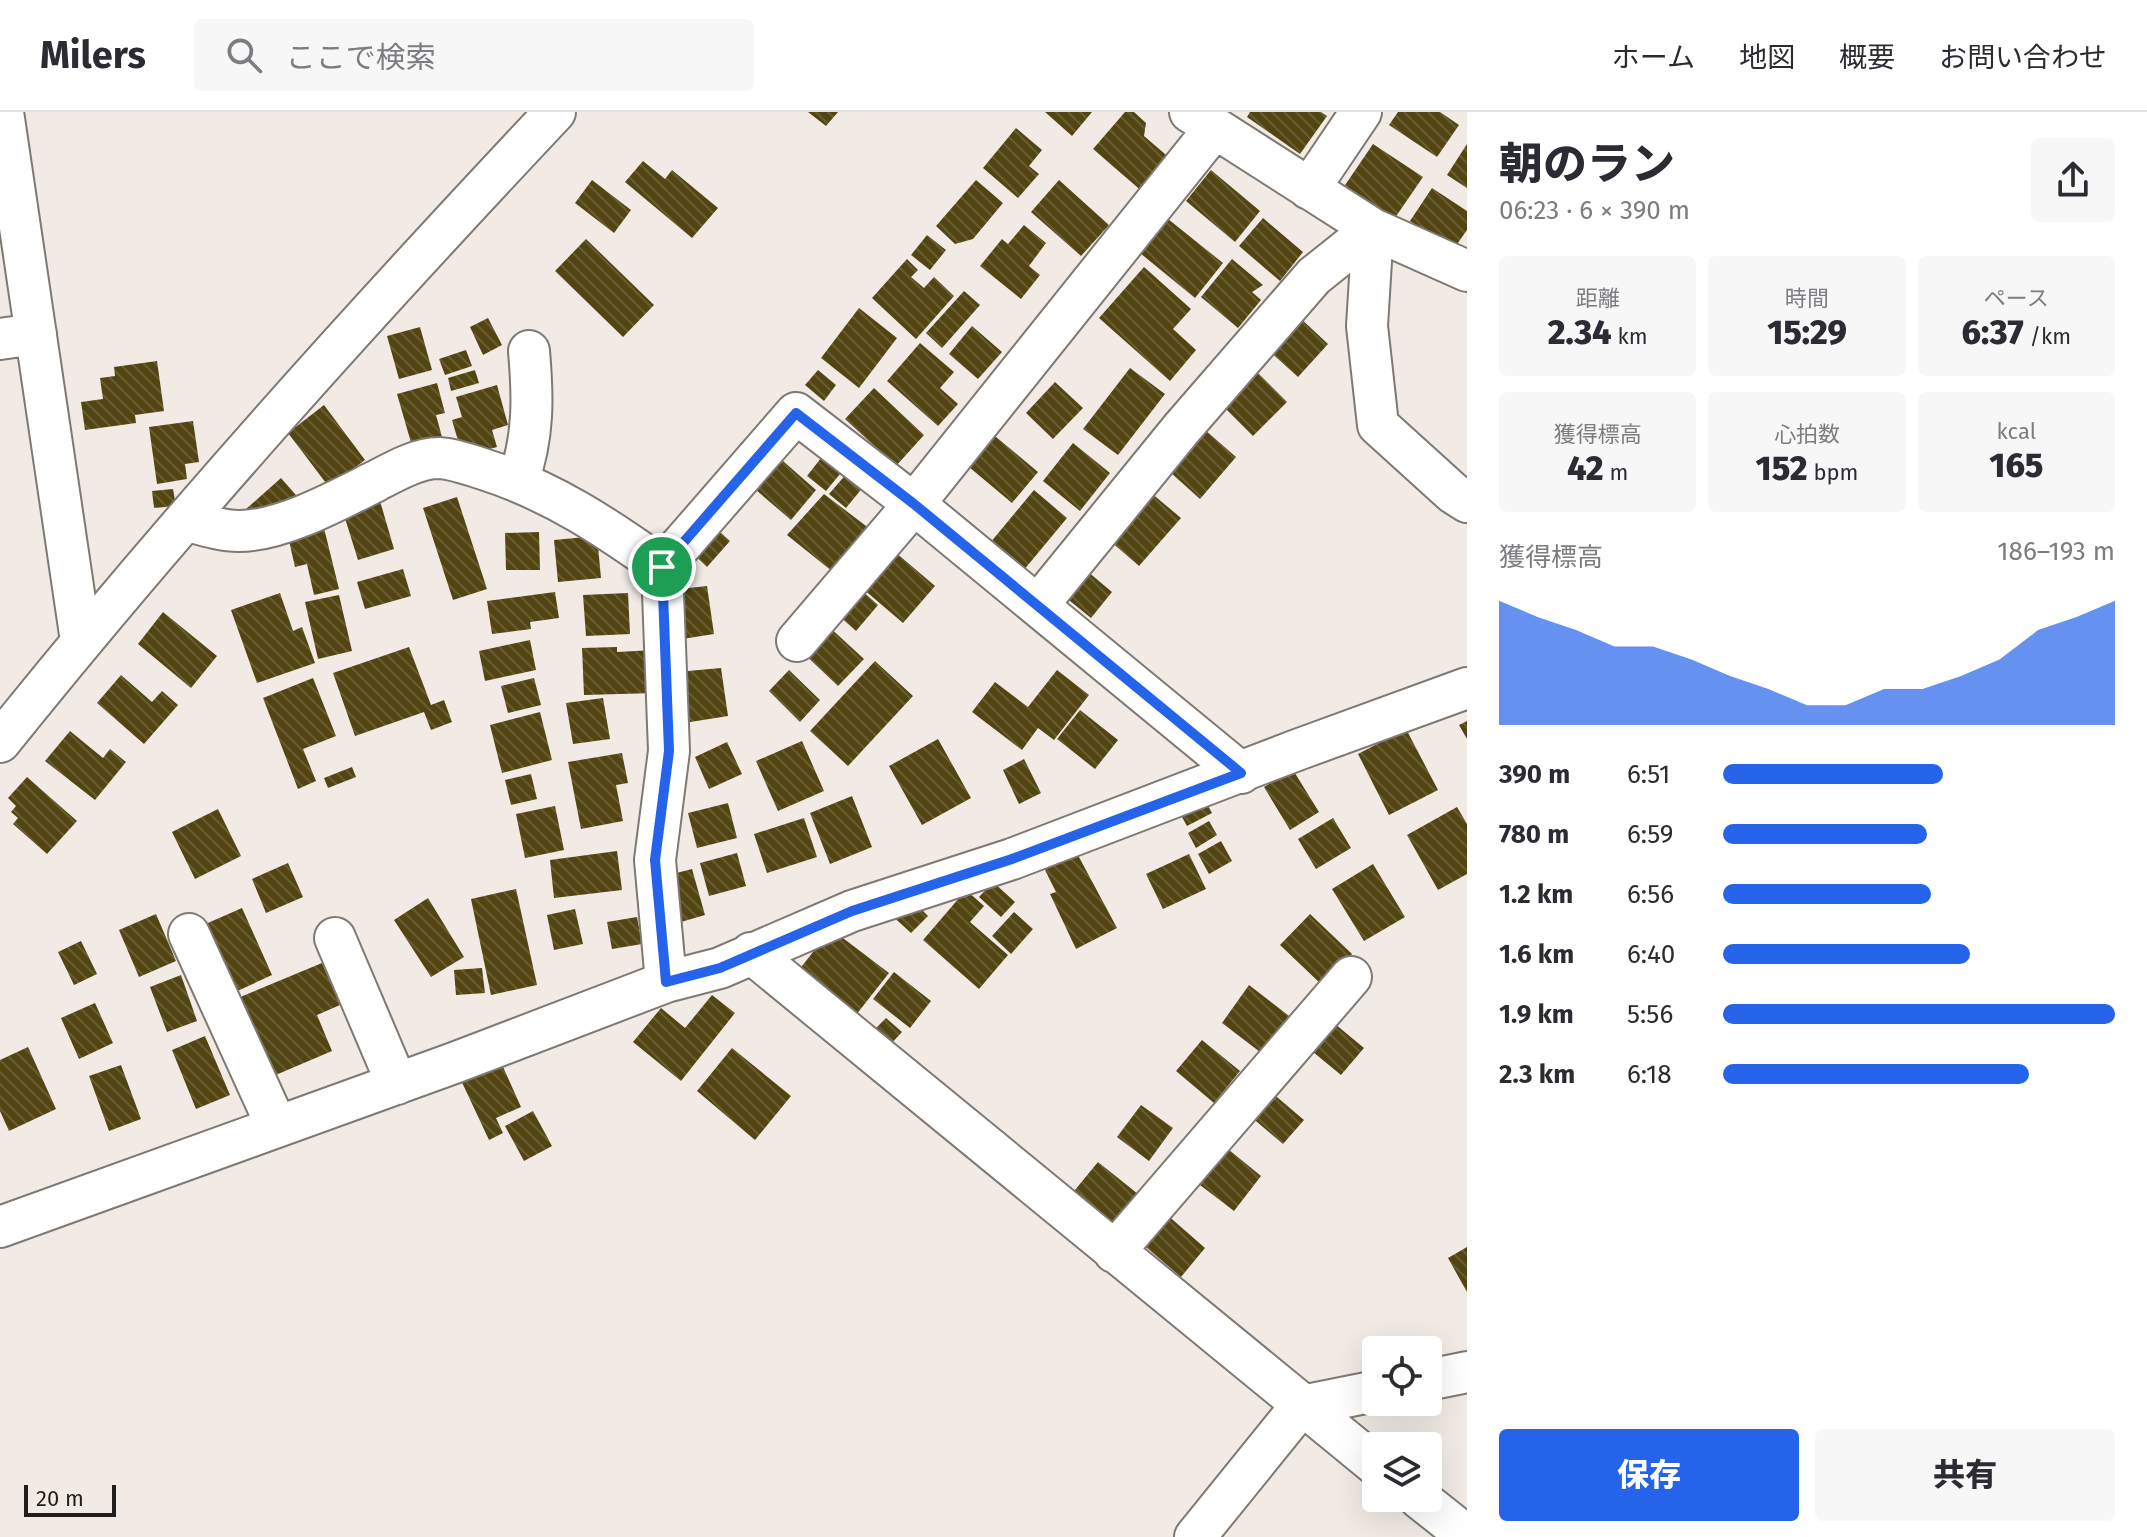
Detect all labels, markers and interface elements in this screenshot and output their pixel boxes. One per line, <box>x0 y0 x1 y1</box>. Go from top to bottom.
search box <box>194 19 754 91</box>
text: Milers <box>40 32 146 78</box>
icon: search <box>222 33 266 77</box>
text: ここで検索 <box>286 40 436 76</box>
text: ホーム <box>1612 41 1695 74</box>
text: 地図 <box>1739 41 1795 74</box>
text: 概要 <box>1839 41 1895 74</box>
text: お問い合わせ <box>1939 41 2107 74</box>
text: 朝のラン <box>1499 138 1675 191</box>
button: share <box>2031 138 2115 222</box>
text: 06:23 · 6 × 390 m <box>1499 195 1690 226</box>
text: 距離 <box>1576 285 1620 312</box>
text: 時間 <box>1785 285 1829 312</box>
text: ペース <box>1984 285 2049 312</box>
text: 2.34 <box>1548 312 1612 353</box>
text: 15:29 <box>1767 312 1847 353</box>
text: 6:37 <box>1962 312 2024 353</box>
text: km <box>1612 323 1648 350</box>
text: /km <box>2024 323 2071 350</box>
text: kcal <box>1997 418 2036 445</box>
text: 獲得標高 <box>1554 421 1642 448</box>
text: 心拍数 <box>1774 421 1840 448</box>
text: 165 <box>1989 445 2043 486</box>
text: 42 <box>1567 448 1604 489</box>
text: 152 <box>1756 448 1808 489</box>
text: m <box>1604 459 1628 486</box>
text: bpm <box>1808 459 1858 486</box>
pin <box>628 533 696 601</box>
text: 186–193 m <box>1997 536 2115 567</box>
text: 獲得標高 <box>1499 542 1603 573</box>
icon: arrive <box>640 545 684 589</box>
text: 390 m <box>1499 759 1570 790</box>
text: 6:51 <box>1627 759 1670 790</box>
text: 780 m <box>1499 819 1569 850</box>
text: 6:59 <box>1627 819 1674 850</box>
text: 1.2 km <box>1499 879 1573 910</box>
text: 6:56 <box>1627 879 1674 910</box>
text: 1.6 km <box>1499 939 1574 970</box>
text: 6:40 <box>1627 939 1675 970</box>
text: 1.9 km <box>1499 999 1574 1030</box>
text: 5:56 <box>1627 999 1673 1030</box>
text: 2.3 km <box>1499 1059 1575 1090</box>
text: 6:18 <box>1627 1059 1672 1090</box>
map controls <box>1362 1336 1442 1512</box>
button: locate <box>1362 1336 1442 1416</box>
button: 保存 <box>1499 1429 1799 1521</box>
button: 共有 <box>1815 1429 2115 1521</box>
button: layers <box>1362 1432 1442 1512</box>
scale bar <box>24 1481 116 1517</box>
text: 20 m <box>36 1485 84 1512</box>

